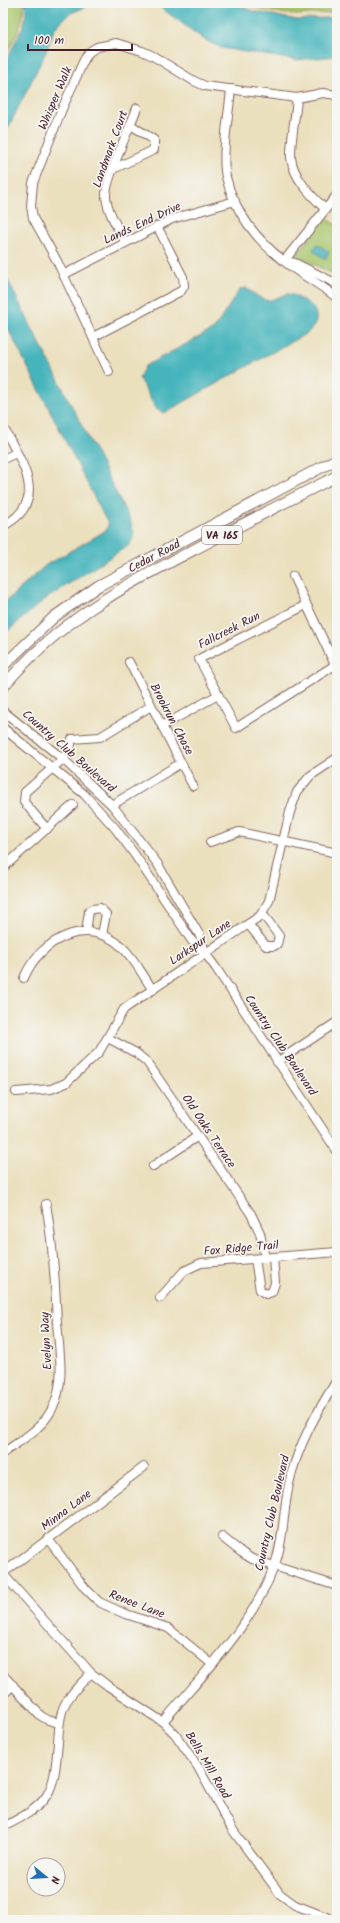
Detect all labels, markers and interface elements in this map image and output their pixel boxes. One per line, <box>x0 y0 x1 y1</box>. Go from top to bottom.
scale bar <box>28 26 132 52</box>
text: 100 m <box>34 31 65 50</box>
street label: Whisper Walk <box>34 63 77 133</box>
street label: Landmark Court <box>88 107 133 191</box>
street label: Lands End Drive <box>100 197 185 250</box>
road number: VA 165 <box>202 526 242 544</box>
street label: Cedar Road <box>125 534 185 578</box>
street label: Fallcreek Run <box>195 607 264 654</box>
street label: Brookrun Chase <box>145 680 199 759</box>
street label: Country Club Boulevard <box>18 705 120 798</box>
street label: Larkspur Lane <box>165 914 236 970</box>
street label: Country Club Boulevard <box>240 991 322 1101</box>
street label: Old Oaks Terrace <box>177 1090 241 1173</box>
street label: Fox Ridge Trail <box>203 1236 279 1261</box>
street label: Evelyn Way <box>35 1311 58 1370</box>
street label: Country Club Boulevard <box>250 1452 295 1573</box>
street label: Minna Lane <box>37 1485 96 1536</box>
street label: Renee Lane <box>106 1585 168 1624</box>
street label: Bells Mill Road <box>180 1728 236 1804</box>
north arrow <box>26 1857 66 1897</box>
text: N <box>45 1874 64 1886</box>

